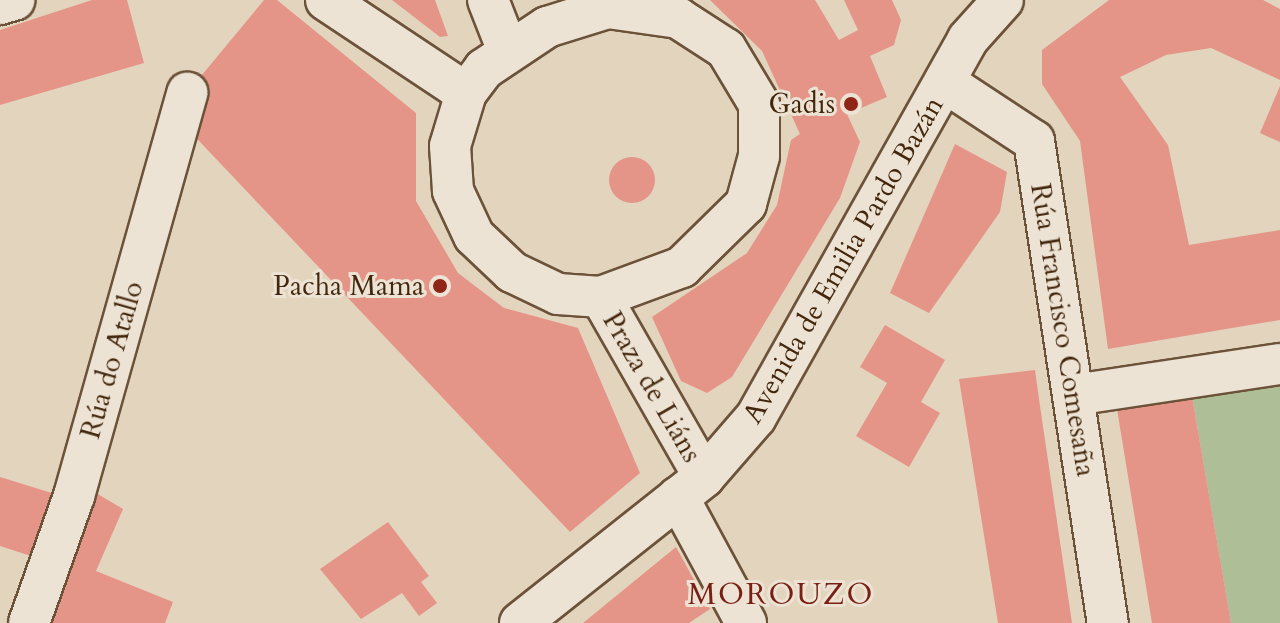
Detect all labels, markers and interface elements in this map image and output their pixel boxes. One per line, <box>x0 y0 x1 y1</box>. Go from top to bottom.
place label: Gadis <box>769 87 835 121</box>
street label: Avenida de Emilia Pardo Bazán <box>736 91 950 429</box>
marker: Gadis <box>842 95 860 113</box>
street label: Rúa Francisco Comesaña <box>1023 181 1103 479</box>
place label: Pacha Mama <box>273 269 424 303</box>
street label: Rúa do Atallo <box>74 277 150 443</box>
marker: Pacha Mama <box>431 277 449 295</box>
street label: Praza de Liáns <box>595 306 709 468</box>
district label: MOROUZO <box>688 577 874 613</box>

